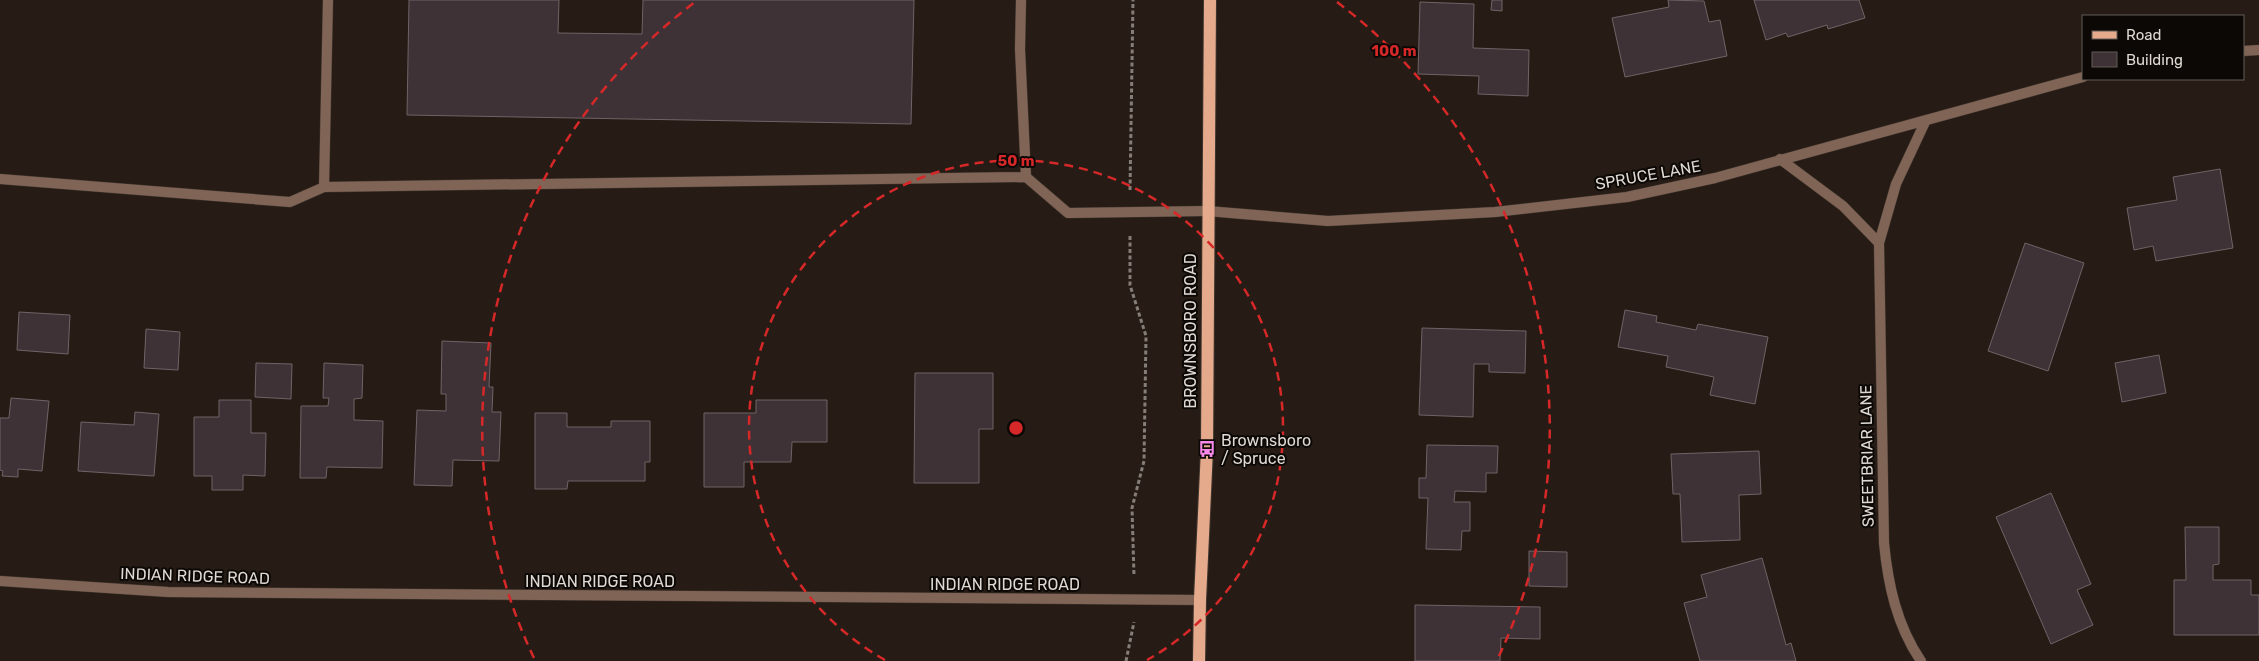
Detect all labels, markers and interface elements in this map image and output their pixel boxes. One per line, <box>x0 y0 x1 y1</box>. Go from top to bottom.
legend <box>2082 15 2244 80</box>
text: Road <box>2126 26 2162 44</box>
text: 100 m <box>1372 42 1416 60</box>
text: Building <box>2126 51 2183 69</box>
text: 50 m <box>998 152 1034 170</box>
street label: SPRUCE LANE <box>1594 156 1702 194</box>
street label: BROWNSBORO ROAD <box>1181 253 1200 409</box>
street label: SWEETBRIAR LANE <box>1856 385 1878 527</box>
centre of rings <box>1007 419 1025 437</box>
place label: Brownsboro / Spruce <box>1221 431 1311 468</box>
bus stop icon: Brownsboro / Spruce <box>1197 439 1217 459</box>
street label: INDIAN RIDGE ROAD <box>120 564 270 588</box>
street label: INDIAN RIDGE ROAD <box>525 572 675 591</box>
street label: INDIAN RIDGE ROAD <box>930 575 1080 594</box>

